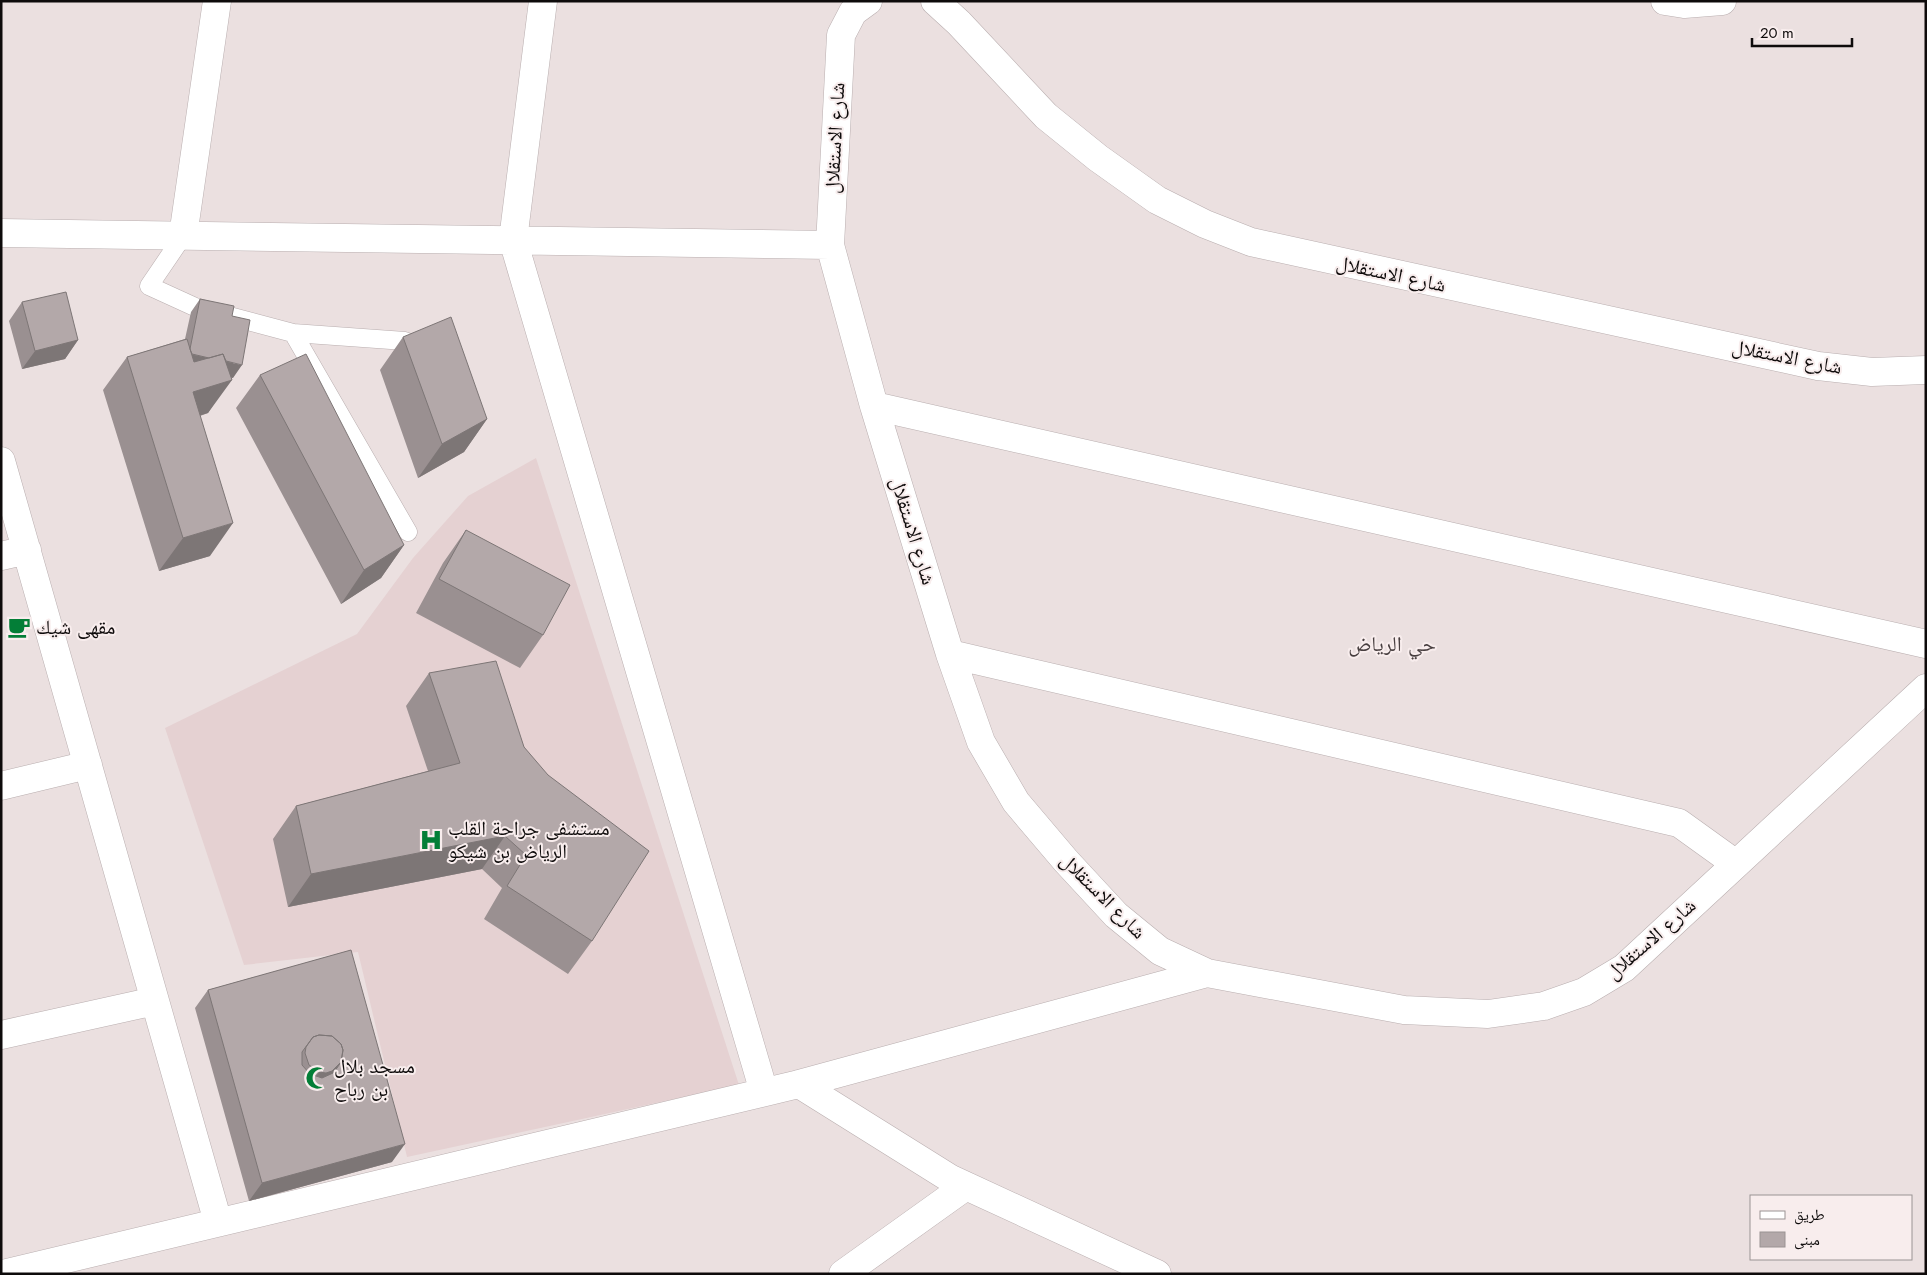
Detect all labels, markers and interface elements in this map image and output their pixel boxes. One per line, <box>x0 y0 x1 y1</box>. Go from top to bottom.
scale bar <box>1752 15 1852 47</box>
text: 20 m <box>1760 22 1794 44</box>
street label: شارع الاستقلال <box>818 82 852 194</box>
street label: شارع الاستقلال <box>1334 248 1448 300</box>
street label: شارع الاستقلال <box>1730 332 1844 382</box>
street label: شارع الاستقلال <box>883 474 943 588</box>
place label: مقهى شيك <box>36 613 115 642</box>
cafe icon: مقهى شيك <box>6 614 32 640</box>
district label: حي الرياض <box>1348 629 1436 660</box>
place label: مستشفى جراحة القلب الرياض بن شيكو <box>448 814 610 866</box>
hospital icon: مستشفى جراحة القلب الرياض بن شيكو <box>418 827 444 853</box>
street label: شارع الاستقلال <box>1053 846 1153 946</box>
street label: شارع الاستقلال <box>1599 892 1703 986</box>
place label: مسجد بلال بن رباح <box>334 1052 415 1104</box>
mosque icon: مسجد بلال بن رباح <box>304 1065 330 1091</box>
legend <box>1750 1195 1912 1260</box>
text: طريق <box>1794 1204 1825 1226</box>
text: مبنى <box>1794 1229 1820 1251</box>

